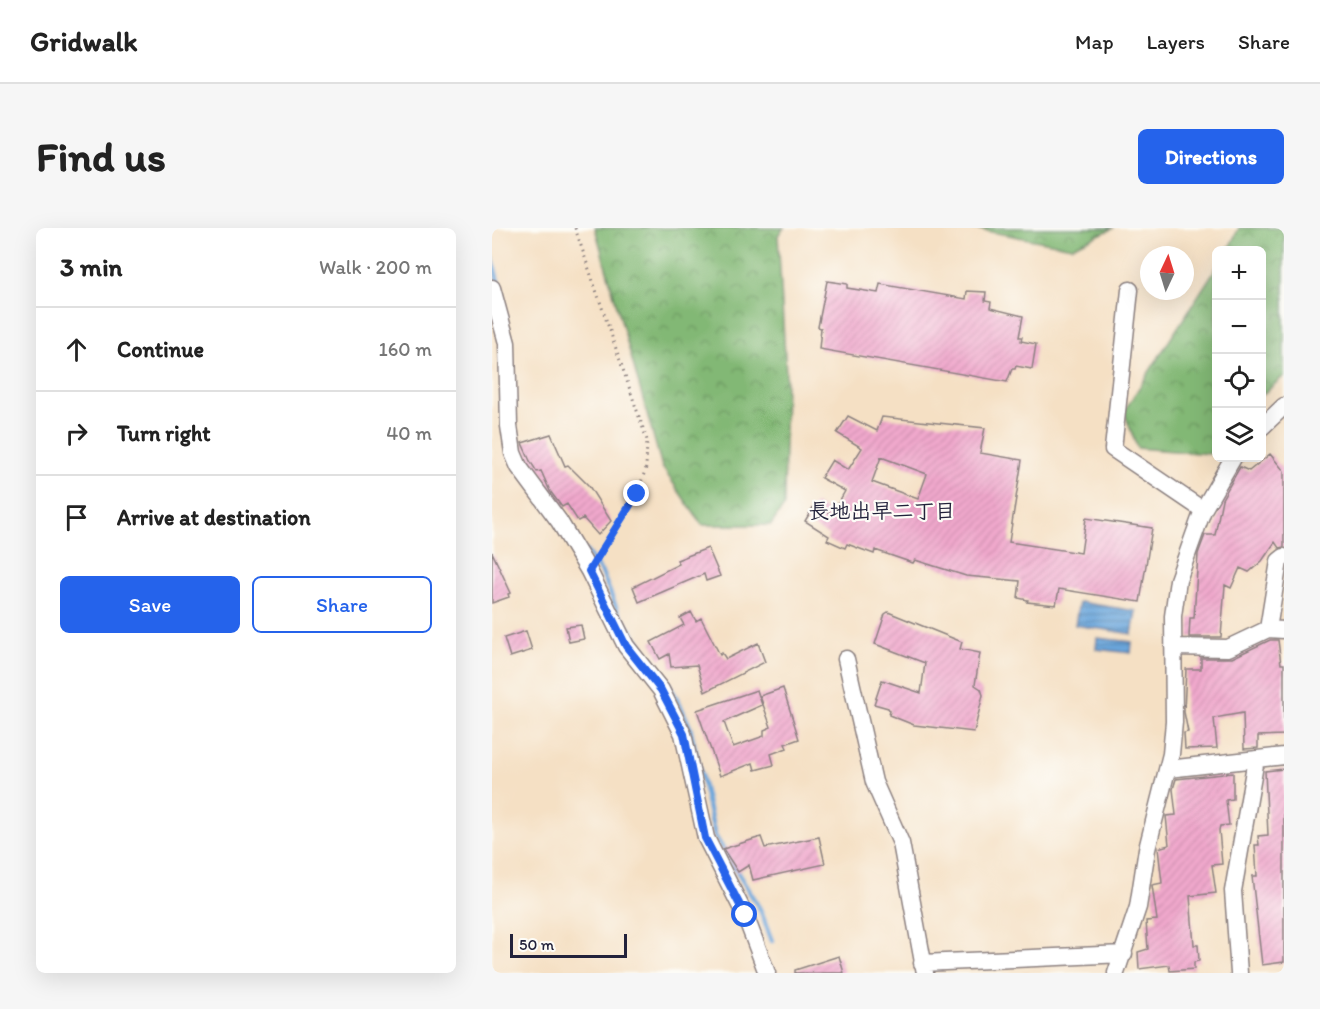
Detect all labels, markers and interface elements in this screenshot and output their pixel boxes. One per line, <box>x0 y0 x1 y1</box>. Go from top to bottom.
text: Gridwalk <box>30 24 138 58</box>
text: Map <box>1075 29 1114 54</box>
text: Layers <box>1147 29 1205 54</box>
text: Share <box>1238 29 1290 54</box>
button: Directions <box>1138 129 1284 184</box>
text: Find us <box>36 131 166 182</box>
north arrow <box>1140 246 1194 300</box>
map controls <box>1212 246 1266 462</box>
button: + <box>1212 246 1266 300</box>
text: 3 min <box>60 251 122 283</box>
text: Walk · 200 m <box>319 255 432 279</box>
button: − <box>1212 300 1266 354</box>
icon: ahead <box>60 333 93 366</box>
text: Continue <box>117 336 204 363</box>
text: 160 m <box>379 337 432 361</box>
button: locate <box>1212 354 1266 408</box>
button: layers <box>1212 408 1266 462</box>
icon: right <box>60 417 93 450</box>
text: Turn right <box>117 420 211 447</box>
text: 40 m <box>386 421 432 445</box>
route end <box>623 480 649 506</box>
district label: 長地出早二丁目 <box>809 498 956 523</box>
icon: arrive <box>60 501 93 534</box>
text: Arrive at destination <box>117 504 311 531</box>
button: Save <box>60 576 240 633</box>
button: Share <box>252 576 432 633</box>
route start <box>731 901 757 927</box>
scale bar <box>510 931 627 958</box>
text: 50 m <box>519 935 554 954</box>

